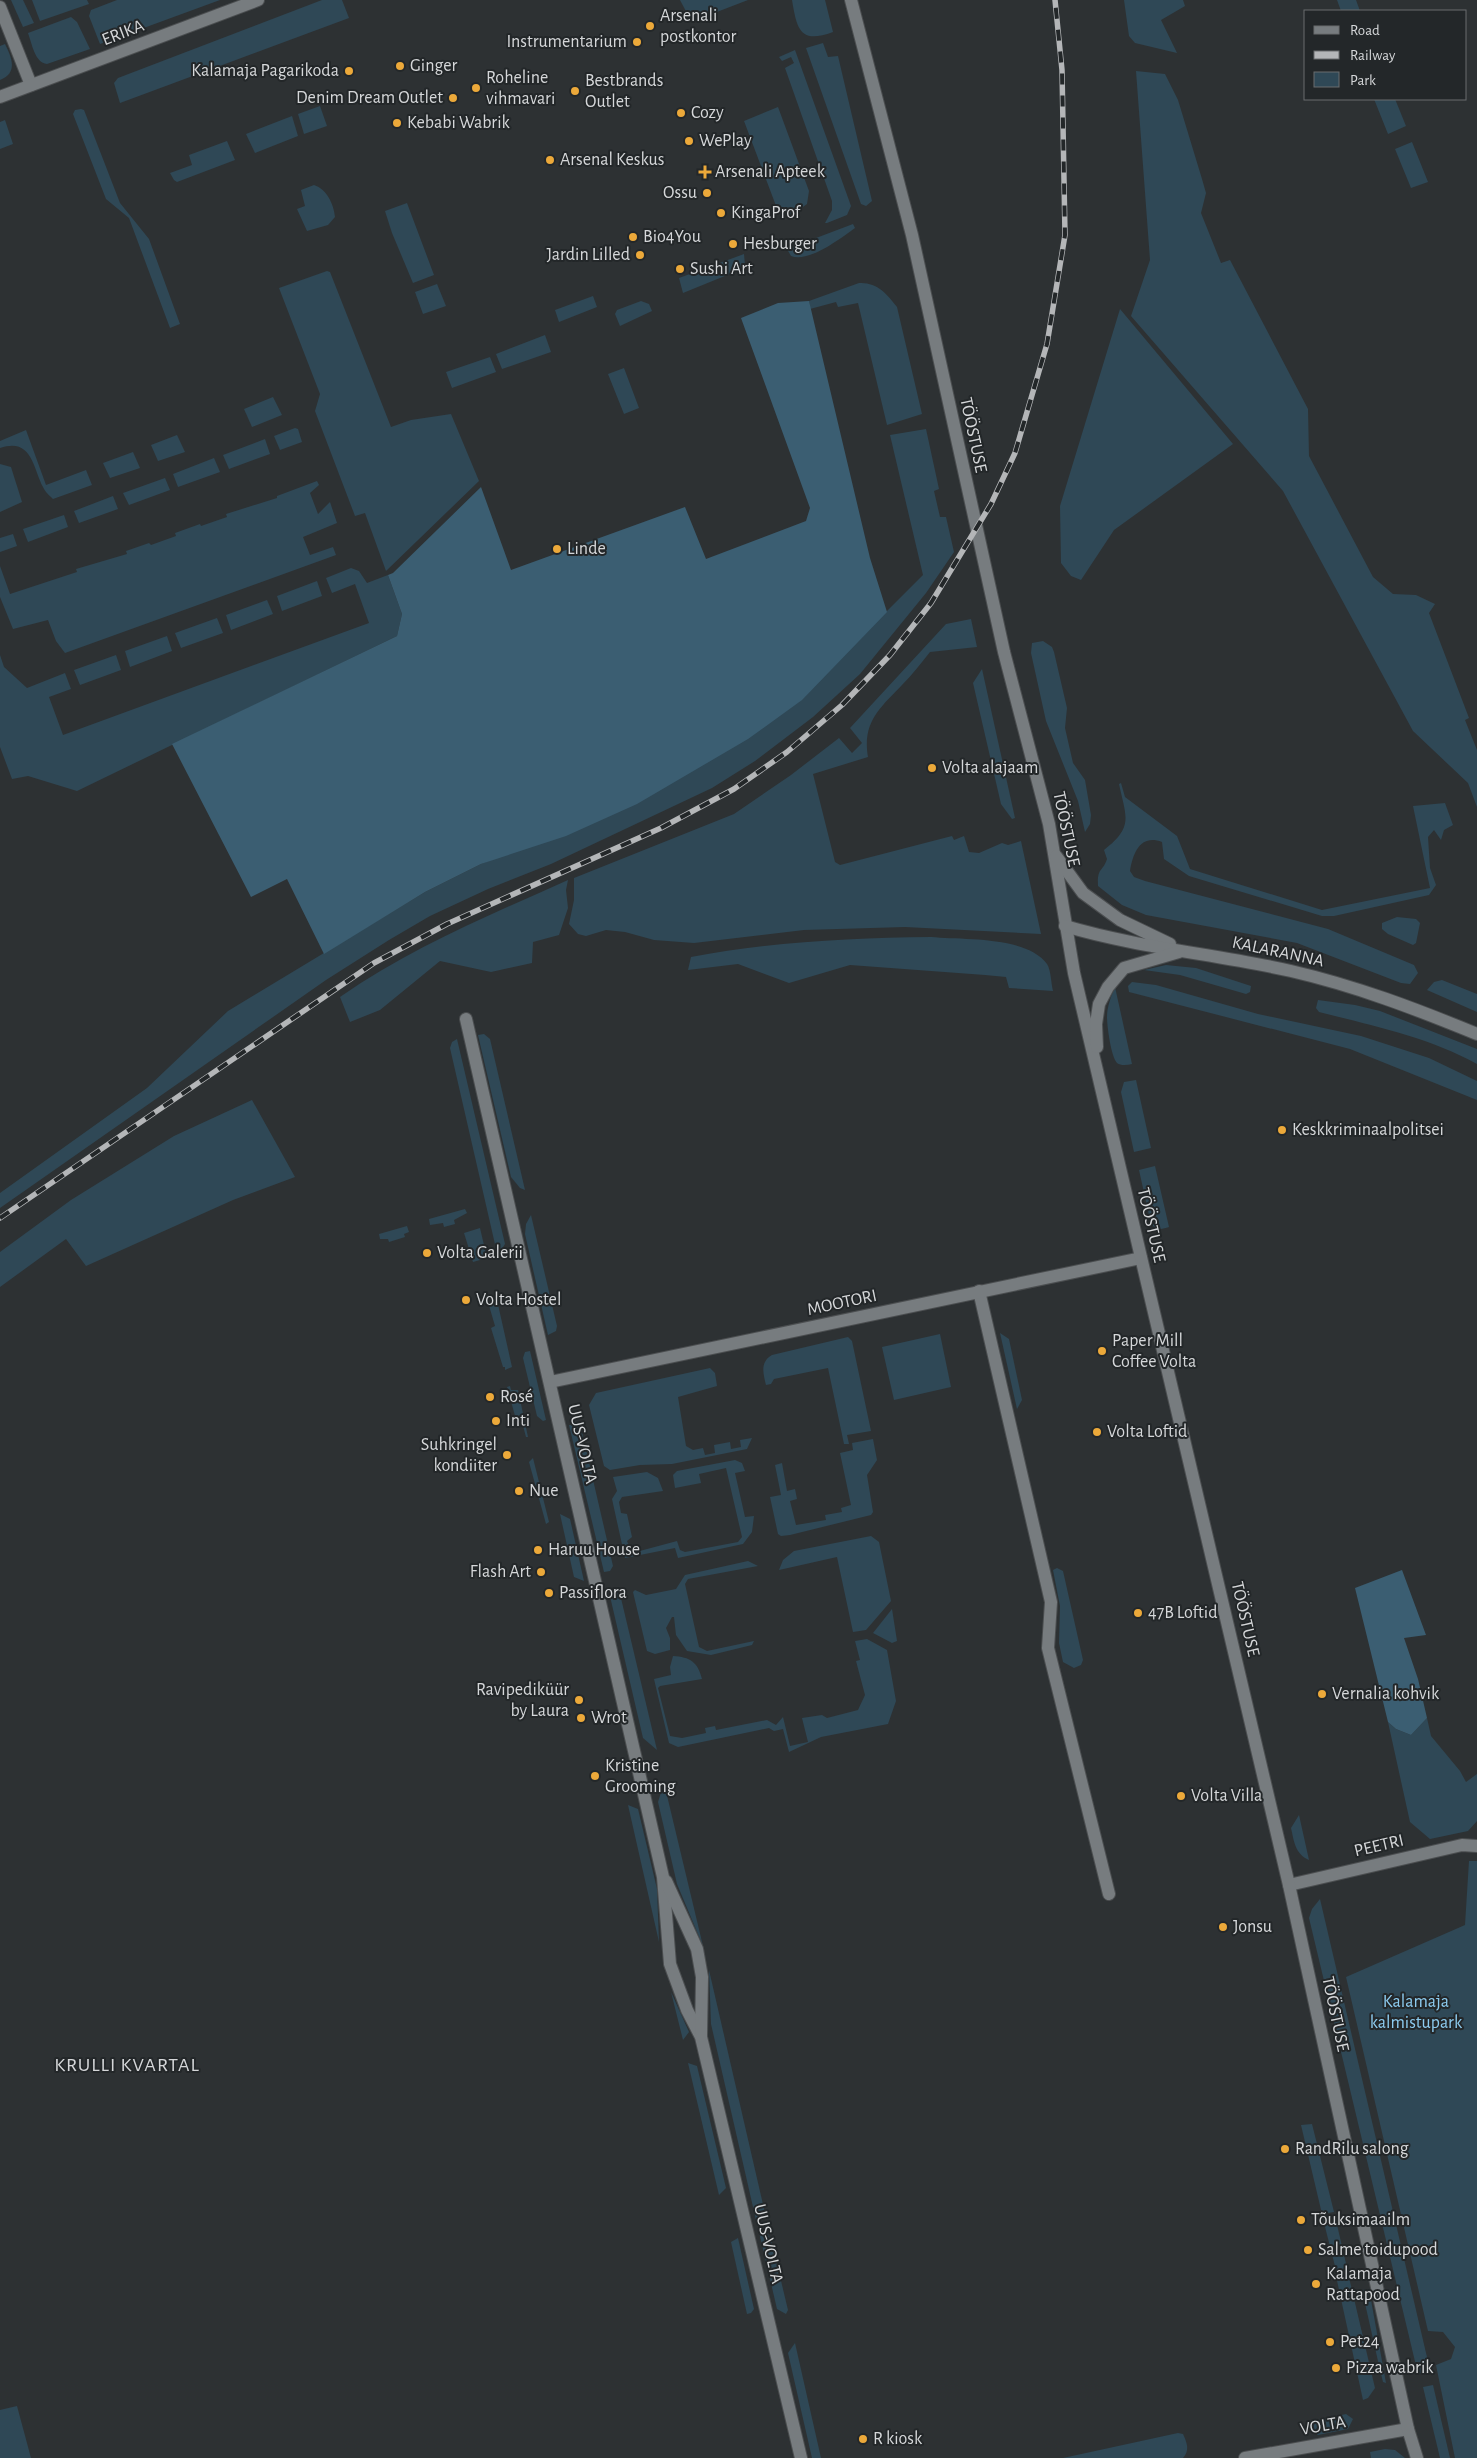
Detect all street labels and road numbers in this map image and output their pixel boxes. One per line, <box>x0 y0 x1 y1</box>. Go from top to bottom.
street label: ERIKA <box>99 17 147 49</box>
street label: TÖÖSTUSE <box>956 395 992 475</box>
street label: TÖÖSTUSE <box>1049 789 1085 869</box>
street label: KALARANNA <box>1230 933 1326 971</box>
street label: TÖÖSTUSE <box>1134 1185 1170 1265</box>
street label: MOOTORI <box>806 1287 878 1319</box>
street label: UUS-VOLTA <box>564 1402 600 1486</box>
street label: TÖÖSTUSE <box>1228 1579 1264 1659</box>
street label: PEETRI <box>1352 1832 1406 1860</box>
street label: TÖÖSTUSE <box>1318 1974 1354 2054</box>
street label: UUS-VOLTA <box>750 2202 786 2286</box>
street label: VOLTA <box>1299 2413 1348 2439</box>

